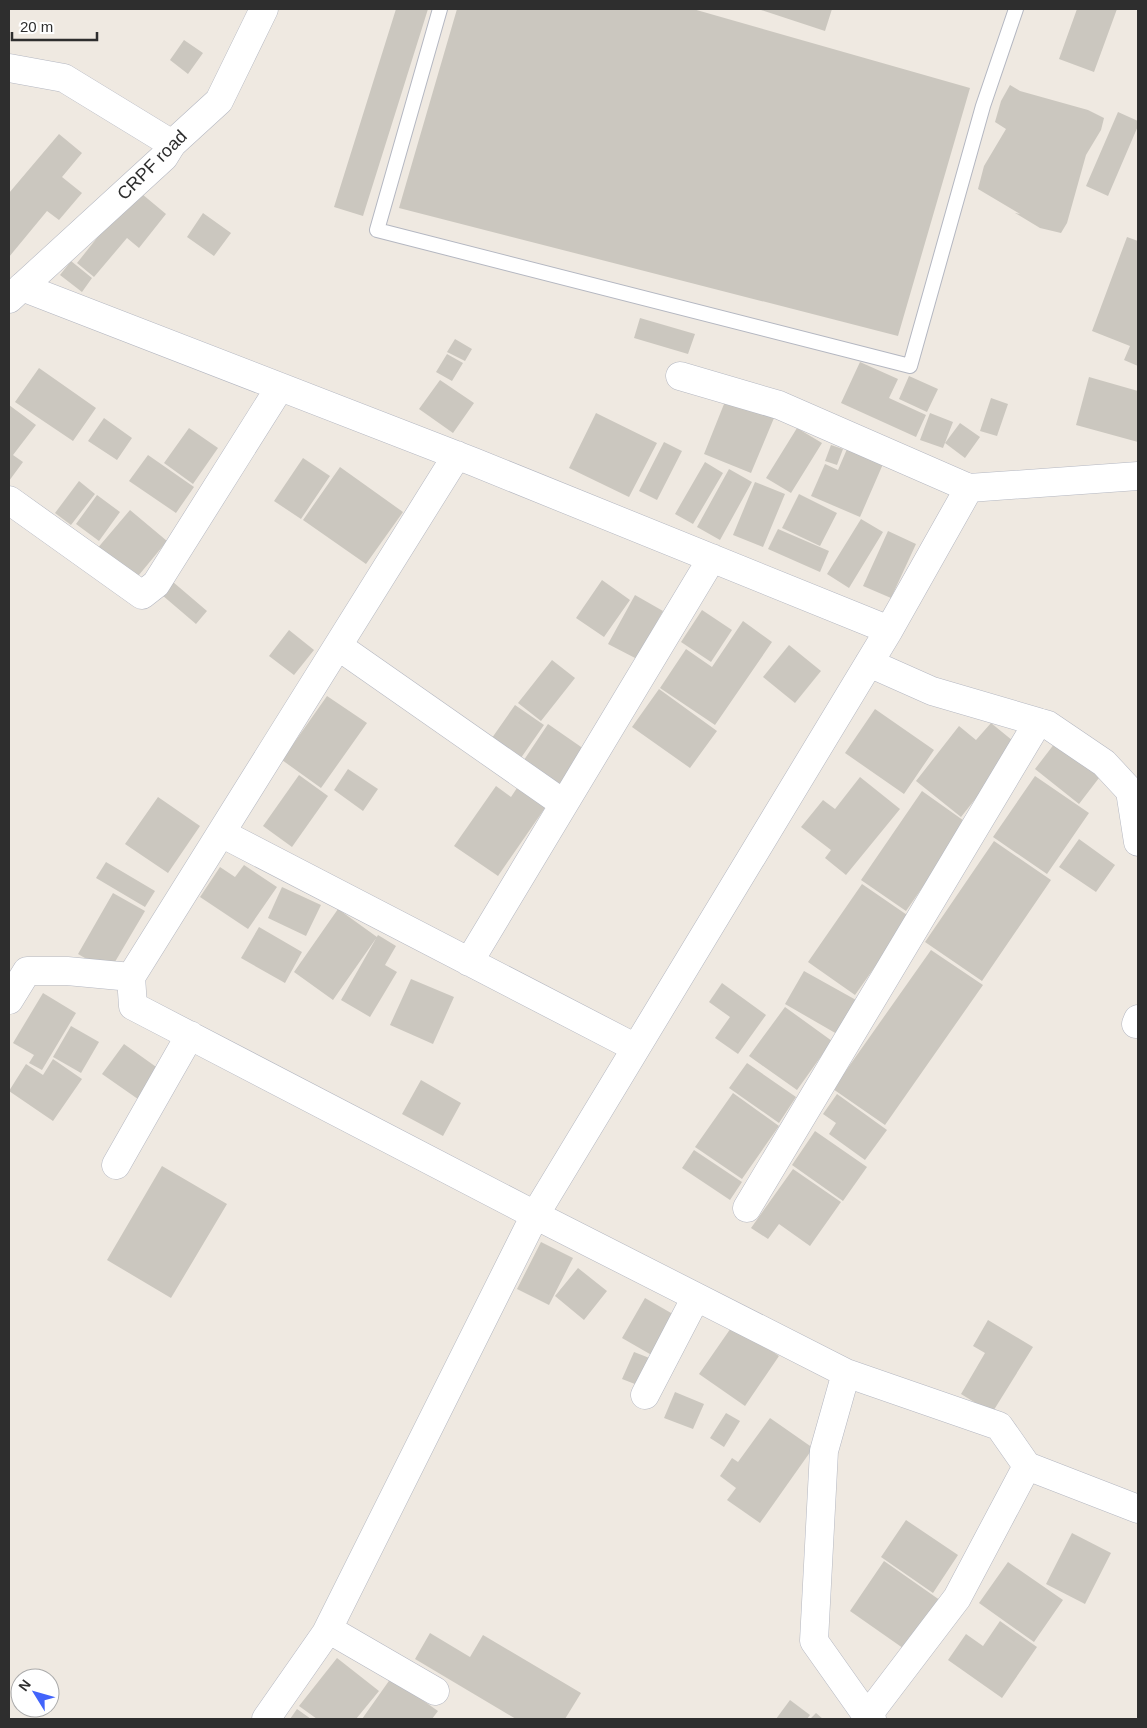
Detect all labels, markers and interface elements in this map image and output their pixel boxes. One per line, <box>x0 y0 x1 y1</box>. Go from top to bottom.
scale bar <box>12 10 98 42</box>
text: 20 m <box>20 18 53 35</box>
street label: CRPF road <box>113 126 191 204</box>
north arrow <box>10 1668 60 1718</box>
text: N <box>15 1676 34 1694</box>

